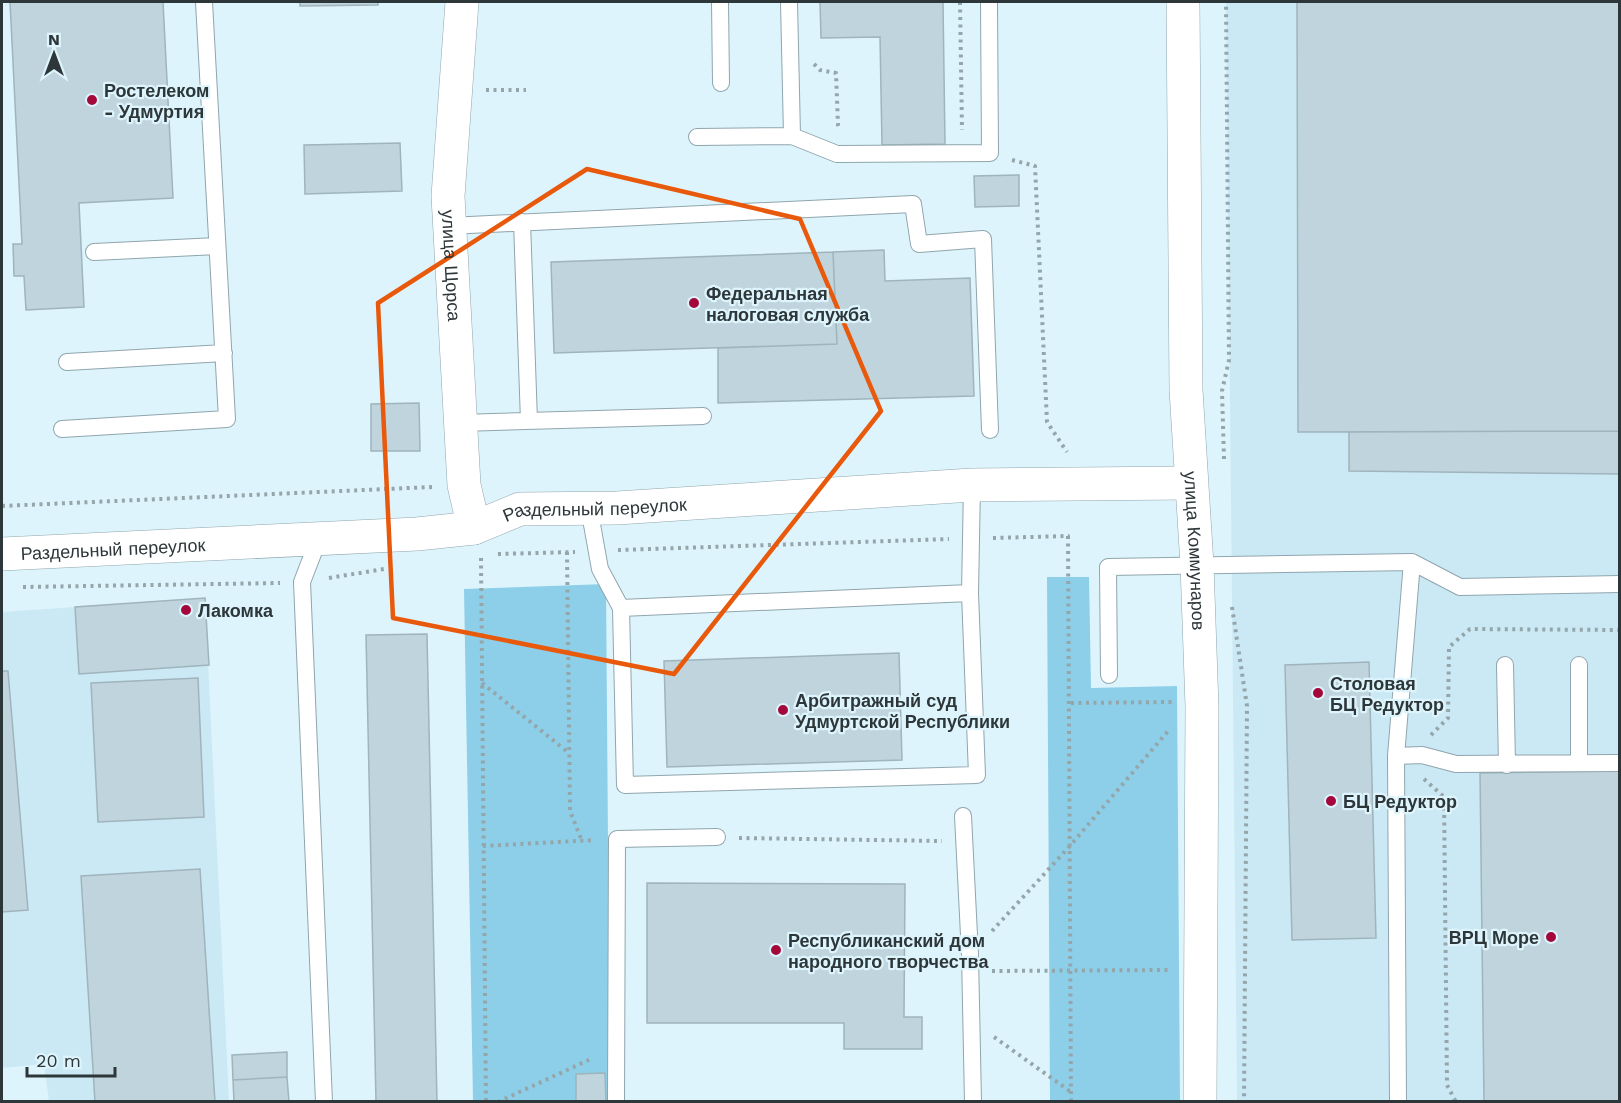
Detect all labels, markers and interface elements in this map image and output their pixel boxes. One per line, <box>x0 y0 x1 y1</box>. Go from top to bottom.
north arrow <box>24 24 84 84</box>
text: N <box>48 30 60 49</box>
place label: Ростелеком - Удмуртия <box>104 80 209 122</box>
marker: Ростелеком - Удмуртия <box>85 93 99 107</box>
street label: улица Щорса <box>438 209 465 323</box>
place label: Федеральная налоговая служба <box>706 283 870 325</box>
marker: Федеральная налоговая служба <box>687 296 701 310</box>
street label: улица Коммунаров <box>1181 470 1210 631</box>
street label: Раздельный переулок <box>499 493 688 526</box>
street label: Раздельный переулок <box>20 534 206 564</box>
place label: Лакомка <box>198 600 274 621</box>
marker: Лакомка <box>179 603 193 617</box>
place label: Столовая БЦ Редуктор <box>1330 673 1444 715</box>
marker: Столовая БЦ Редуктор <box>1311 686 1325 700</box>
place label: Арбитражный суд Удмуртской Республики <box>795 690 1010 732</box>
marker: Арбитражный суд Удмуртской Республики <box>776 703 790 717</box>
place label: БЦ Редуктор <box>1343 791 1457 812</box>
marker: БЦ Редуктор <box>1324 794 1338 808</box>
place label: ВРЦ Море <box>1449 927 1539 948</box>
place label: Республиканский дом народного творчества <box>788 930 989 972</box>
marker: ВРЦ Море <box>1544 930 1558 944</box>
marker: Республиканский дом народного творчества <box>769 943 783 957</box>
scale bar <box>27 1040 116 1078</box>
text: 20 m <box>36 1050 81 1071</box>

